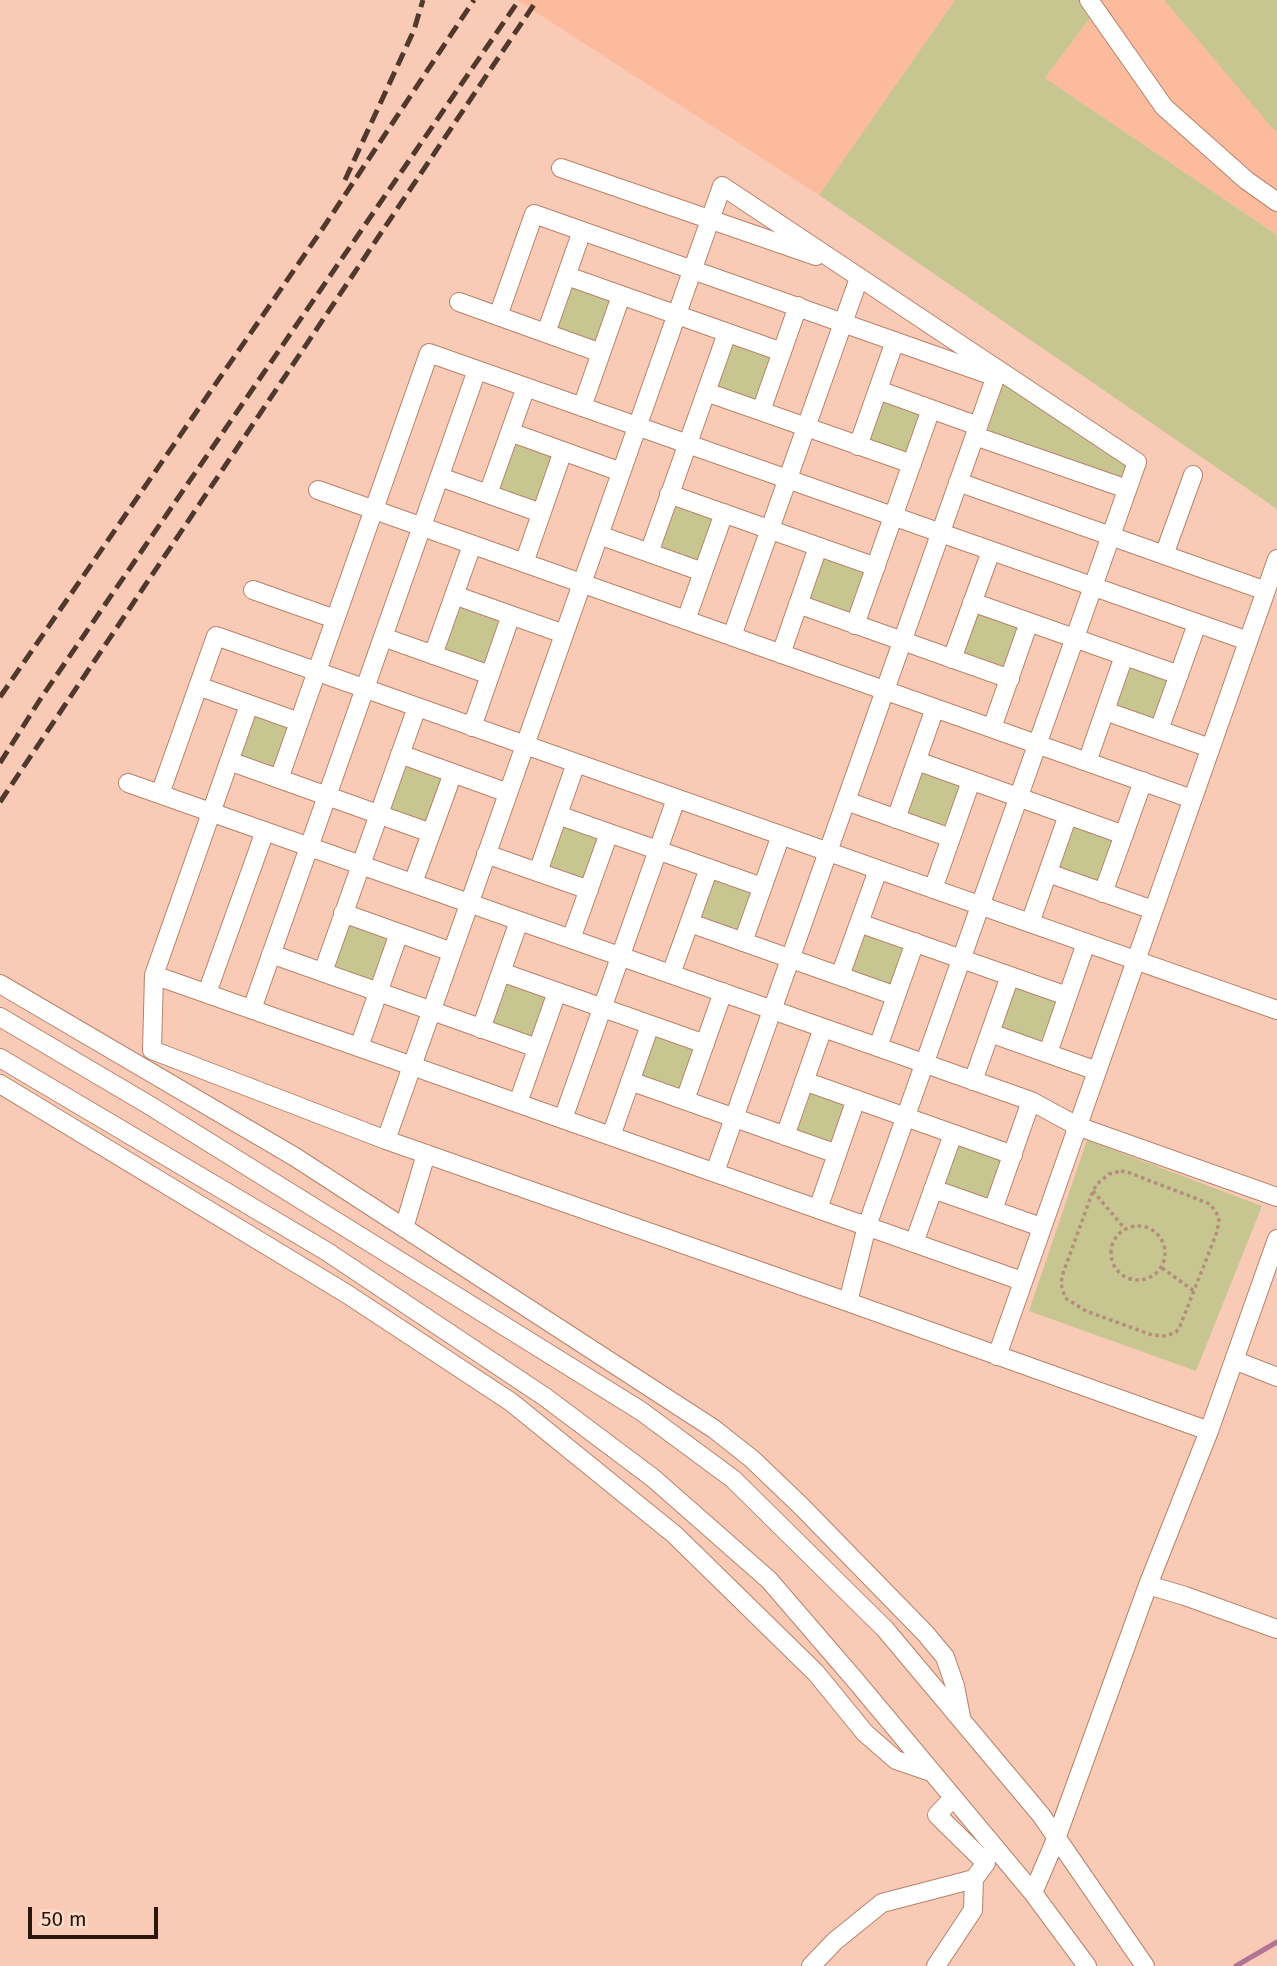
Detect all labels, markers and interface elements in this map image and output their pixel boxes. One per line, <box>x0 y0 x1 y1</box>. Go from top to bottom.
scale bar <box>32 1892 161 1936</box>
text: 50 m <box>41 1906 87 1932</box>

